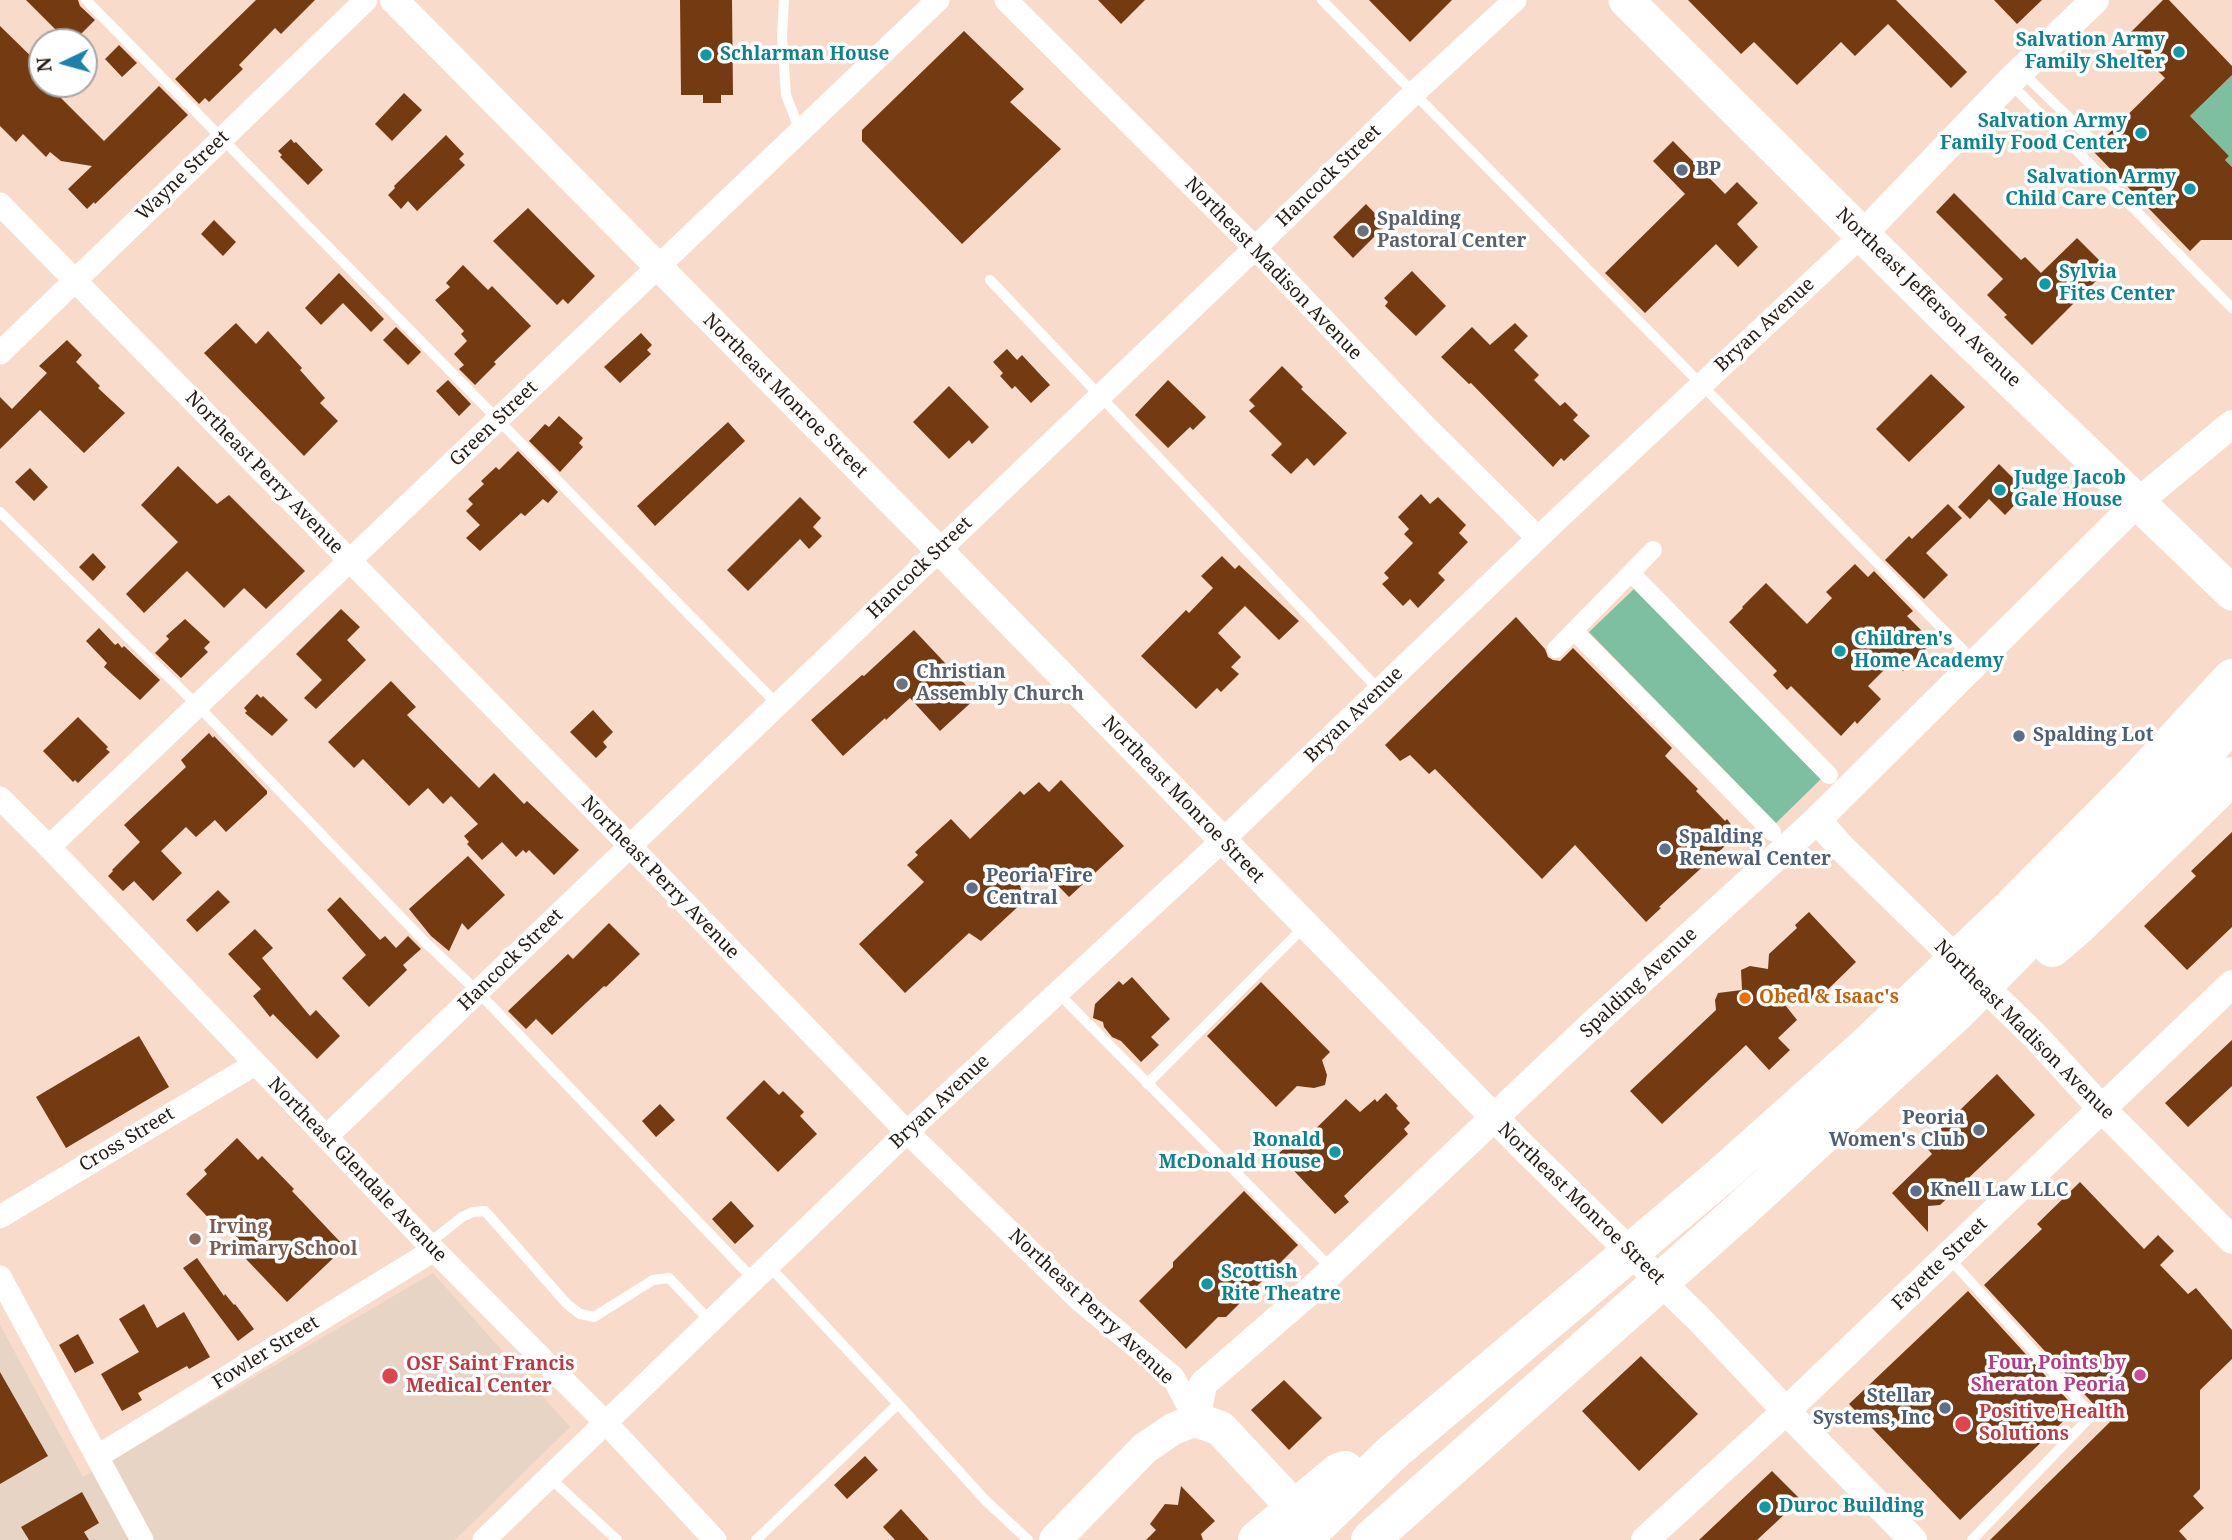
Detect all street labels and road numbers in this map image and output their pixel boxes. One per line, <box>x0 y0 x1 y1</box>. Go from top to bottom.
street label: Hancock Street <box>1272 120 1386 232</box>
street label: Wayne Street <box>132 126 234 226</box>
street label: Northeast Madison Avenue <box>1180 173 1366 365</box>
street label: Northeast Jefferson Avenue <box>1831 204 2025 392</box>
street label: Bryan Avenue <box>1710 273 1820 377</box>
street label: Northeast Monroe Street <box>698 309 872 483</box>
street label: Green Street <box>445 377 543 471</box>
street label: Northeast Perry Avenue <box>180 387 348 559</box>
street label: Hancock Street <box>863 512 977 624</box>
street label: Bryan Avenue <box>1300 662 1408 768</box>
street label: Northeast Monroe Street <box>1097 712 1269 888</box>
street label: Northeast Perry Avenue <box>576 792 744 964</box>
street label: Hancock Street <box>454 904 568 1016</box>
street label: Spalding Avenue <box>1576 923 1702 1043</box>
street label: Northeast Madison Avenue <box>1929 935 2119 1125</box>
street label: Bryan Avenue <box>885 1050 995 1154</box>
street label: Northeast Glendale Avenue <box>263 1073 451 1267</box>
street label: Cross Street <box>75 1103 179 1177</box>
street label: Northeast Monroe Street <box>1493 1118 1669 1290</box>
street label: Fayette Street <box>1888 1213 1992 1315</box>
street label: Northeast Perry Avenue <box>1004 1225 1178 1389</box>
street label: Fowler Street <box>209 1311 323 1395</box>

